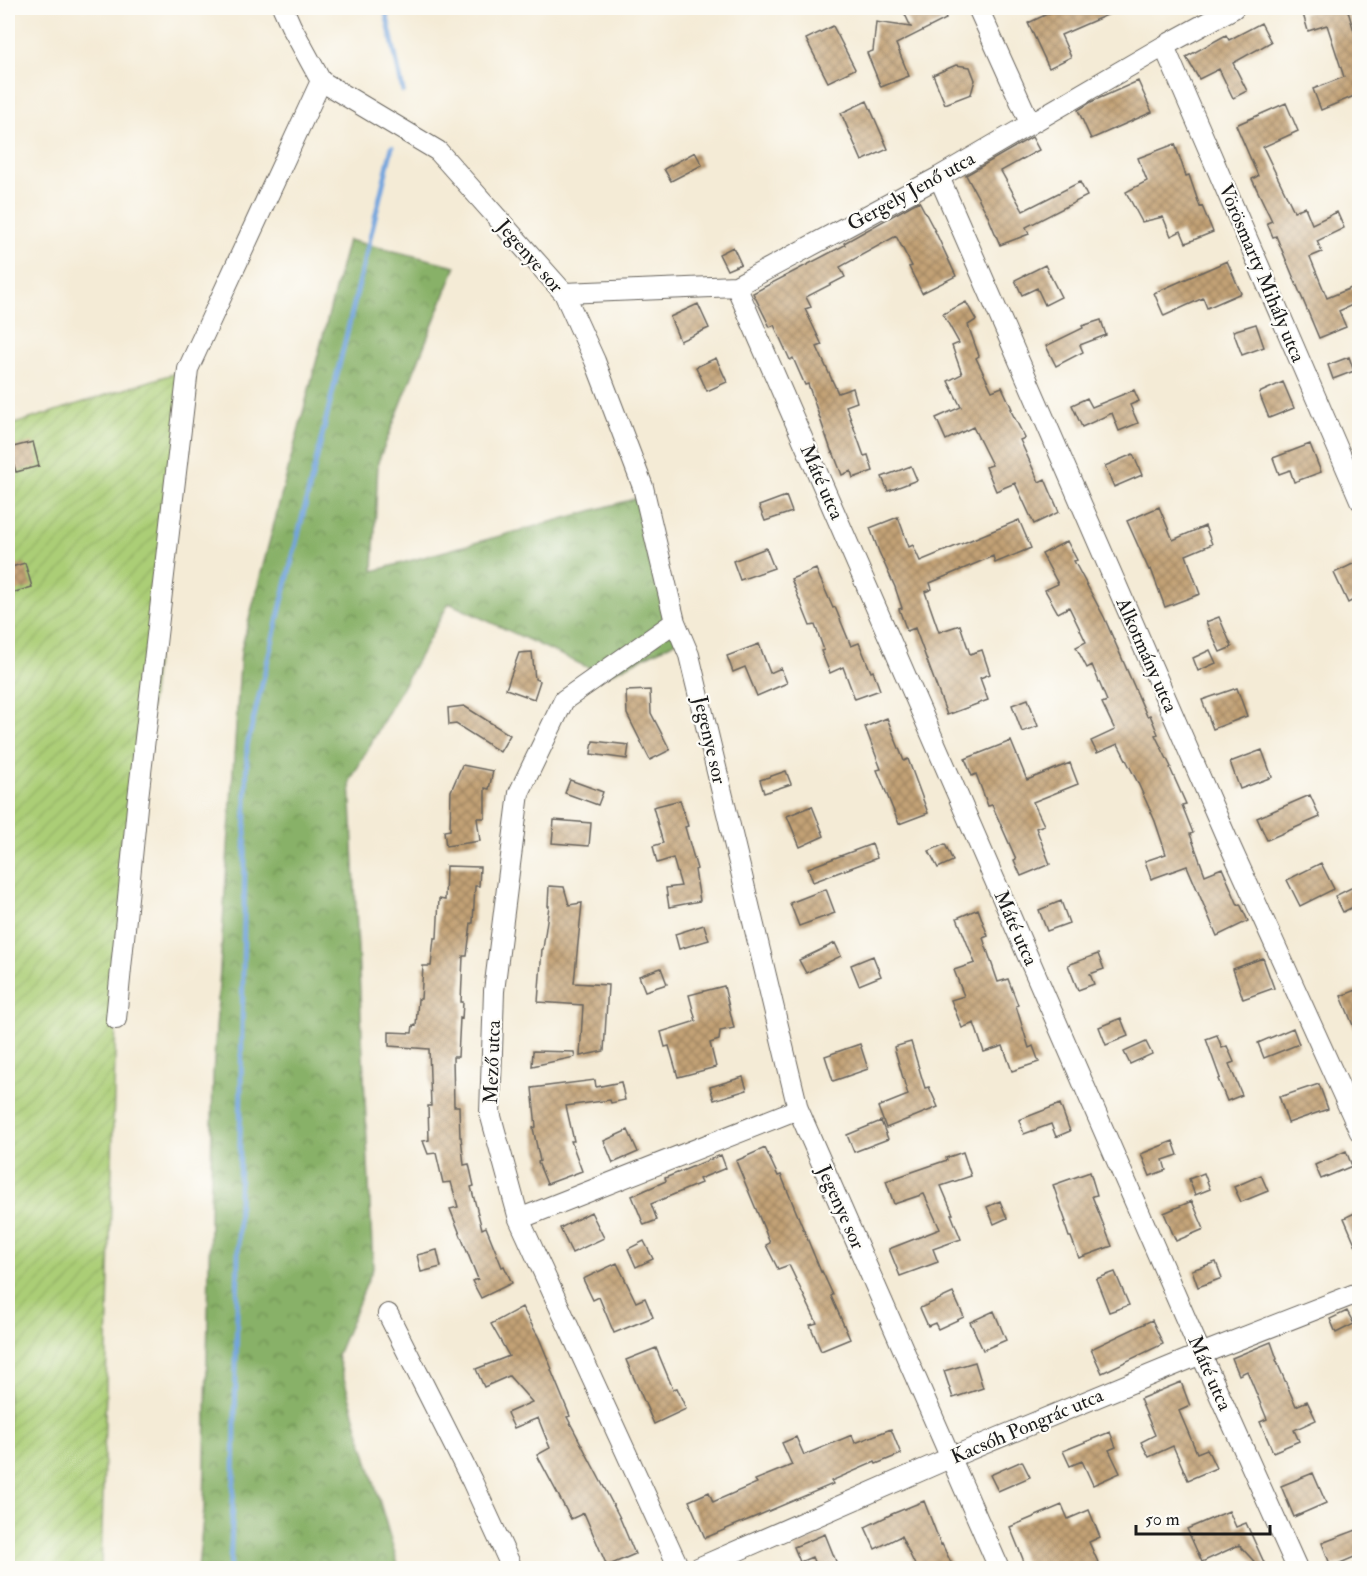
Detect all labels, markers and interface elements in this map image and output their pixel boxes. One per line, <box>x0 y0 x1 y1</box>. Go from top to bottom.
street label: Gergely Jenő utca <box>843 145 980 236</box>
street label: Vörösmarty Mihály utca <box>1213 180 1311 367</box>
street label: Jegenye sor <box>491 213 569 298</box>
street label: Máté utca <box>794 441 850 524</box>
street label: Alkotmány utca <box>1110 593 1184 717</box>
street label: Jegenye sor <box>688 693 732 787</box>
street label: Máté utca <box>988 887 1044 970</box>
street label: Mező utca <box>478 1019 506 1104</box>
street label: Jegenye sor <box>811 1160 871 1253</box>
street label: Máté utca <box>1182 1332 1238 1415</box>
street label: Kacsóh Pongrác utca <box>947 1382 1108 1469</box>
scale bar <box>1136 1498 1270 1536</box>
text: 50 m <box>1145 1508 1180 1531</box>

